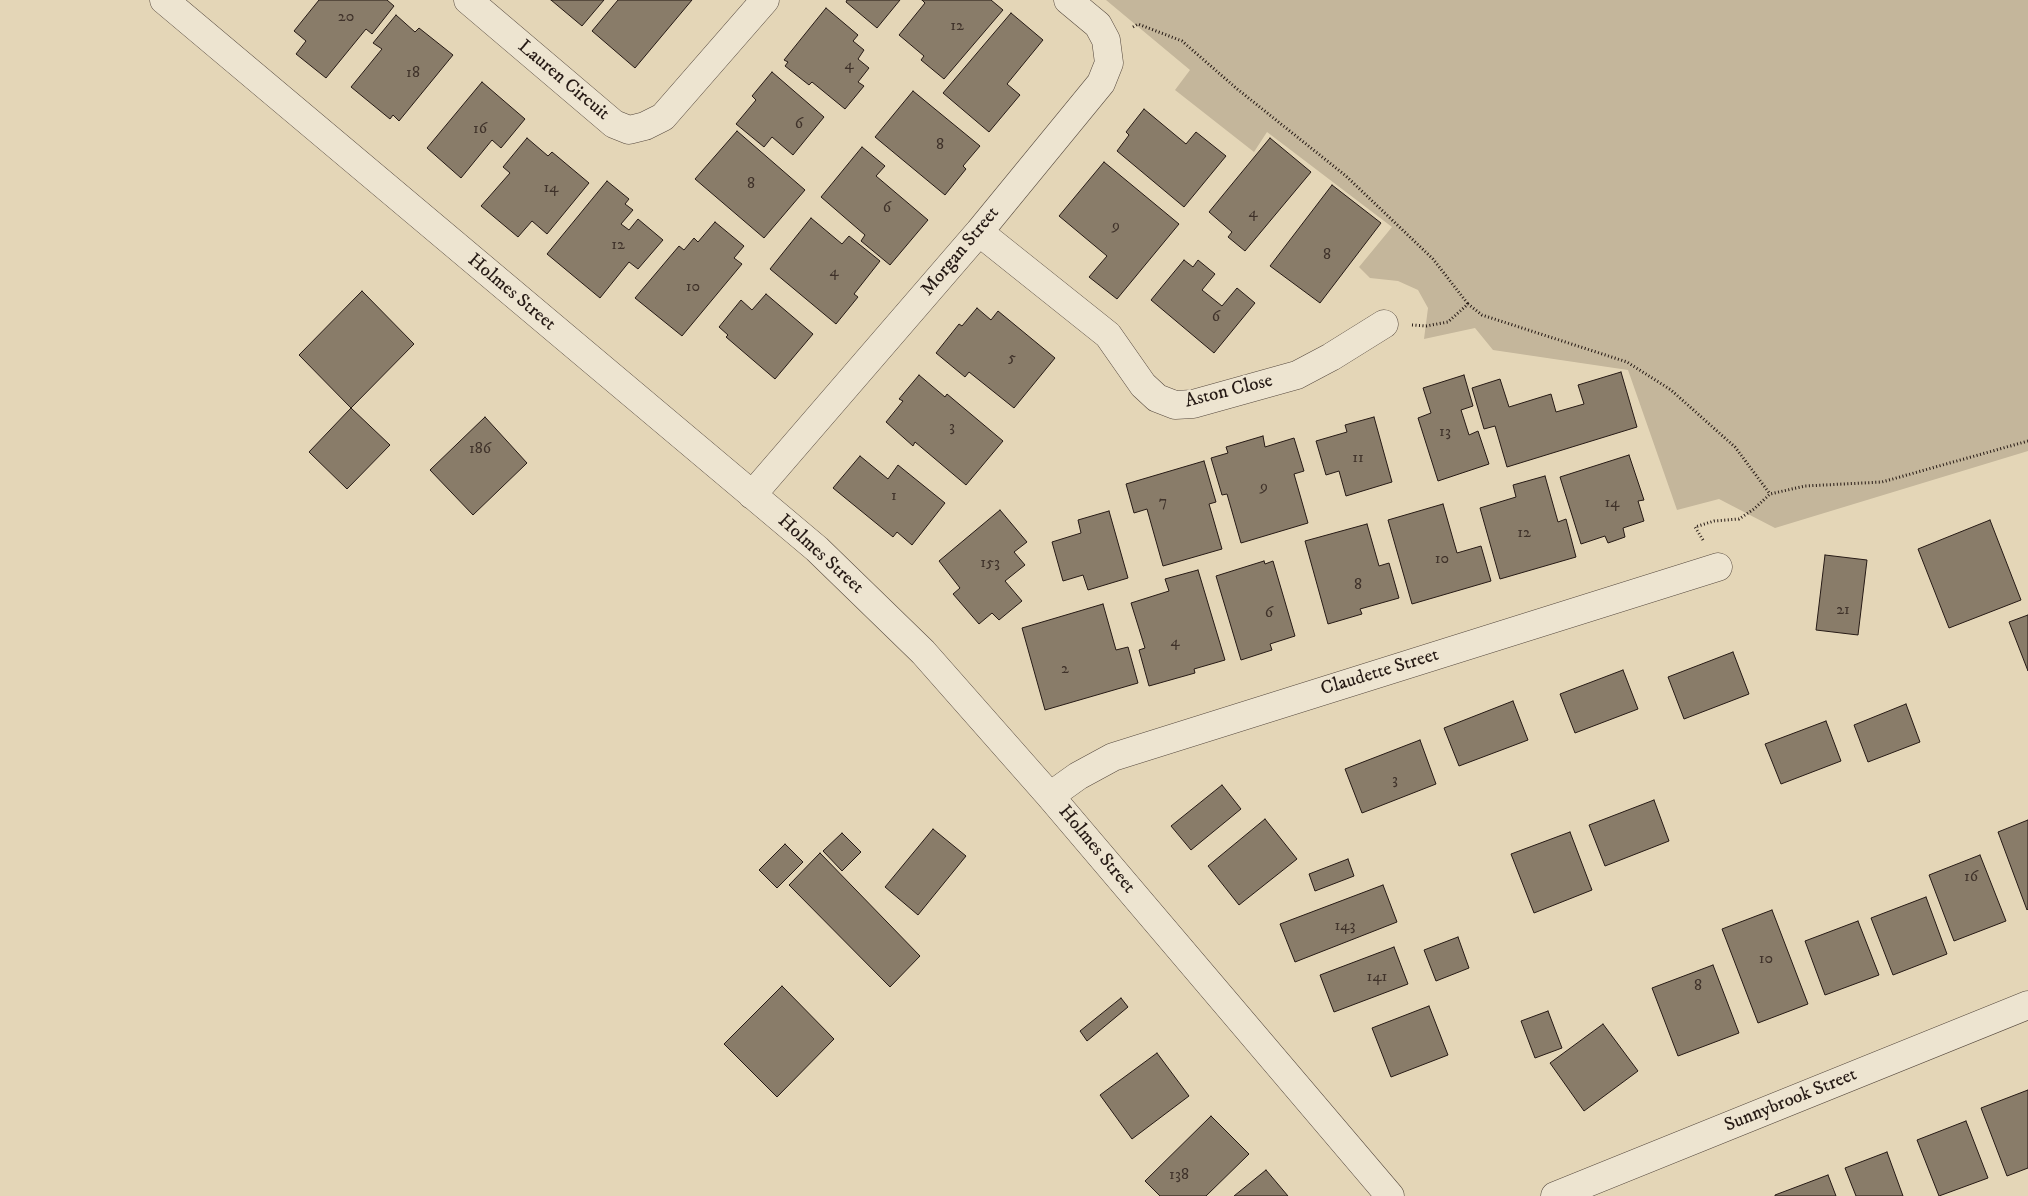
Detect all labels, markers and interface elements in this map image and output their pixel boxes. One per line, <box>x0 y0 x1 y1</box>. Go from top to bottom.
house number: 20 <box>338 8 354 28</box>
house number: 12 <box>950 17 964 37</box>
street label: Lauren Circuit <box>513 36 613 126</box>
house number: 4 <box>844 56 854 76</box>
house number: 18 <box>406 64 420 84</box>
house number: 6 <box>795 115 803 135</box>
house number: 16 <box>473 120 487 140</box>
house number: 8 <box>936 136 944 156</box>
house number: 8 <box>747 175 755 195</box>
house number: 14 <box>543 179 559 199</box>
house number: 6 <box>883 199 891 219</box>
street label: Morgan Street <box>917 203 1005 301</box>
house number: 4 <box>1248 204 1258 224</box>
house number: 9 <box>1112 217 1120 237</box>
house number: 12 <box>611 236 625 256</box>
house number: 8 <box>1323 246 1331 266</box>
street label: Holmes Street <box>462 250 560 336</box>
house number: 4 <box>829 263 839 283</box>
house number: 10 <box>686 278 700 298</box>
house number: 6 <box>1212 308 1220 328</box>
house number: 5 <box>1008 349 1016 369</box>
street label: Aston Close <box>1183 370 1275 414</box>
house number: 3 <box>949 418 955 438</box>
house number: 13 <box>1439 423 1451 443</box>
house number: 186 <box>469 440 491 460</box>
house number: 11 <box>1352 449 1364 469</box>
house number: 9 <box>1260 478 1268 498</box>
house number: 1 <box>891 487 897 507</box>
house number: 7 <box>1159 493 1167 513</box>
house number: 14 <box>1604 494 1620 514</box>
street label: Holmes Street <box>772 510 868 600</box>
house number: 12 <box>1517 524 1531 544</box>
house number: 10 <box>1435 550 1449 570</box>
house number: 153 <box>980 554 1000 574</box>
house number: 8 <box>1354 576 1362 596</box>
house number: 21 <box>1836 601 1850 621</box>
house number: 6 <box>1265 604 1273 624</box>
house number: 4 <box>1170 633 1180 653</box>
street label: Claudette Street <box>1318 644 1442 702</box>
house number: 2 <box>1061 660 1069 680</box>
house number: 3 <box>1392 771 1398 791</box>
street label: Holmes Street <box>1053 801 1139 899</box>
house number: 16 <box>1964 868 1978 888</box>
house number: 143 <box>1334 917 1356 937</box>
house number: 10 <box>1759 950 1773 970</box>
house number: 141 <box>1367 968 1387 988</box>
house number: 8 <box>1694 977 1702 997</box>
street label: Sunnybrook Street <box>1722 1064 1860 1138</box>
house number: 138 <box>1169 1166 1189 1186</box>

